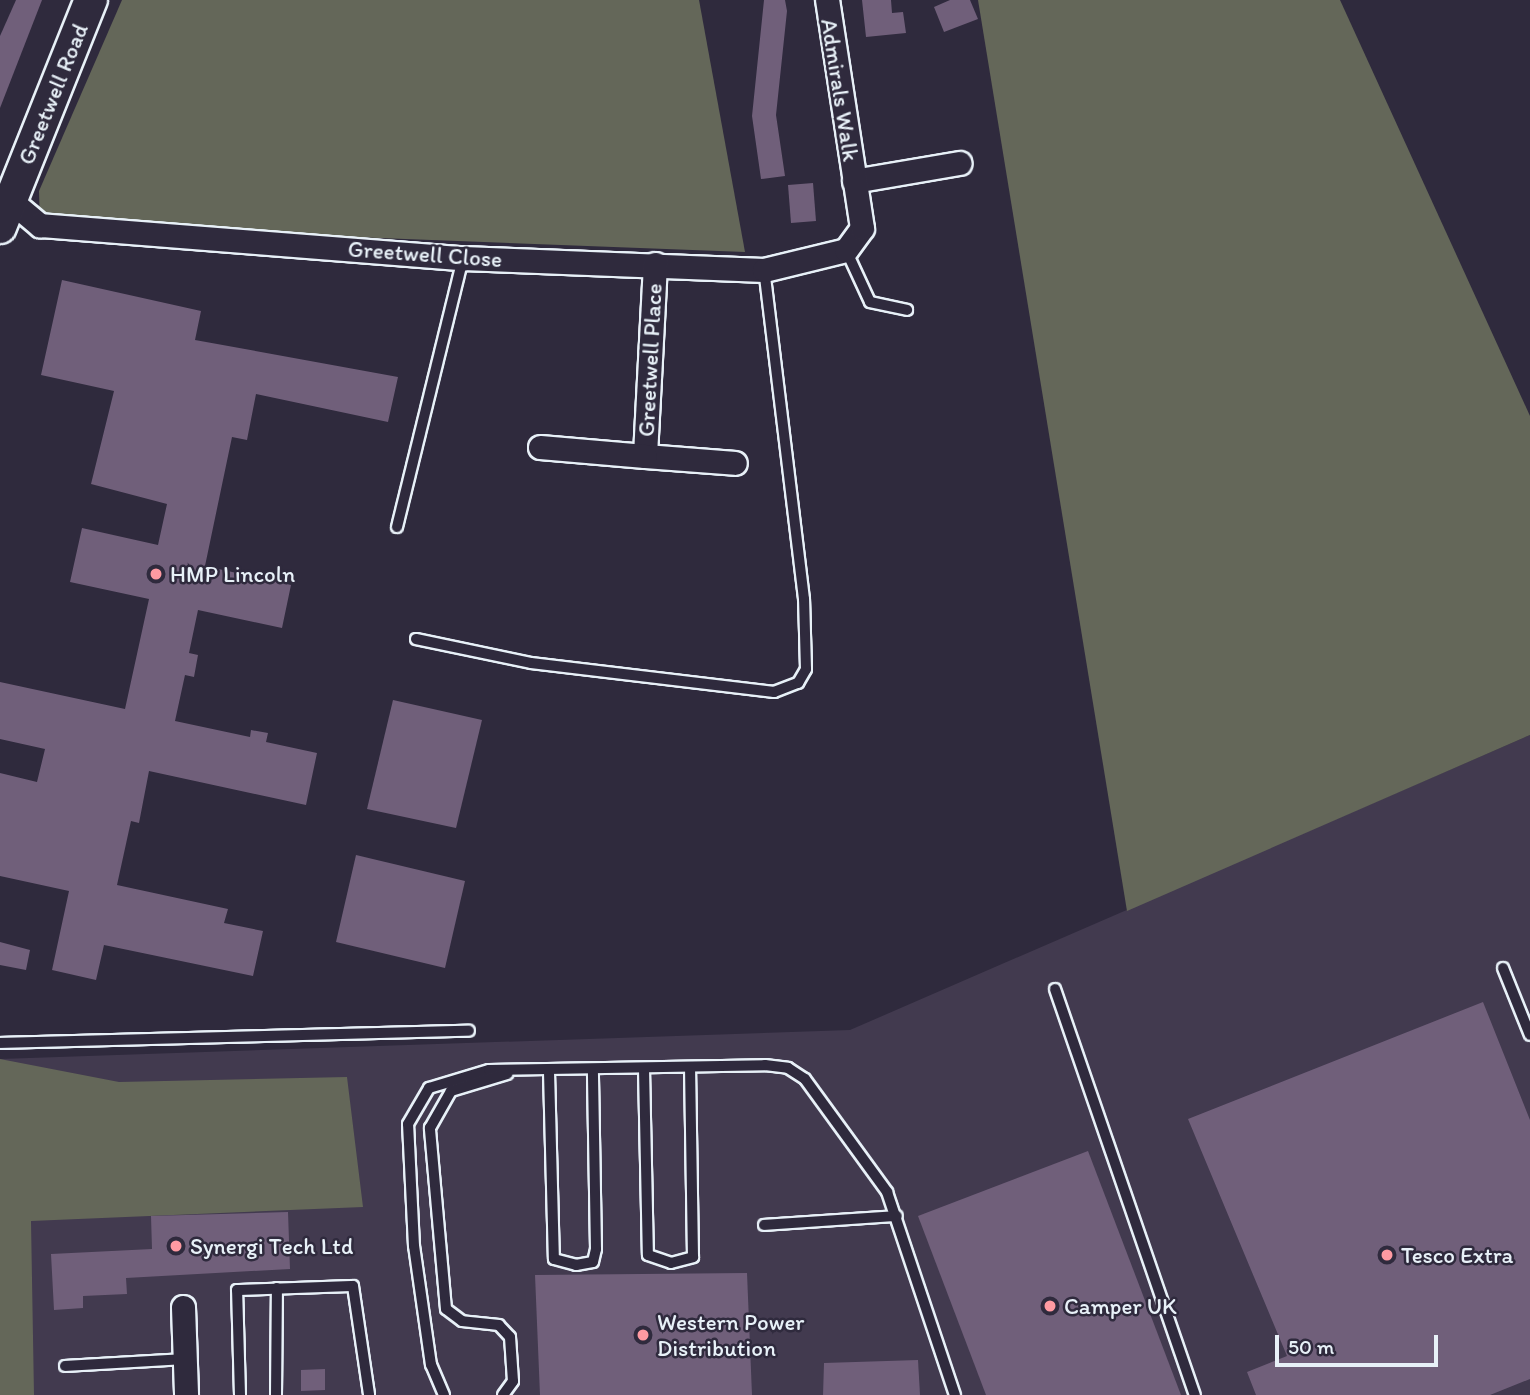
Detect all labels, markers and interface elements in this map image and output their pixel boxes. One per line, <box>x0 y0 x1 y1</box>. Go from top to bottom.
street label: Admirals Walk <box>815 17 865 163</box>
street label: Greetwell Road <box>12 19 94 169</box>
street label: Greetwell Close <box>347 235 503 273</box>
street label: Greetwell Place <box>632 283 668 437</box>
place label: HMP Lincoln <box>170 560 295 588</box>
marker: HMP Lincoln <box>148 566 164 582</box>
place label: Synergi Tech Ltd <box>190 1232 351 1260</box>
marker: Synergi Tech Ltd <box>168 1238 184 1254</box>
place label: Tesco Extra <box>1401 1241 1514 1269</box>
marker: Tesco Extra <box>1379 1247 1395 1263</box>
place label: Camper UK <box>1064 1292 1177 1320</box>
marker: Camper UK <box>1042 1298 1058 1314</box>
place label: Western Power Distribution <box>657 1308 803 1362</box>
scale bar <box>1278 1322 1441 1366</box>
marker: Western Power Distribution <box>635 1327 651 1343</box>
text: 50 m <box>1288 1334 1334 1359</box>

